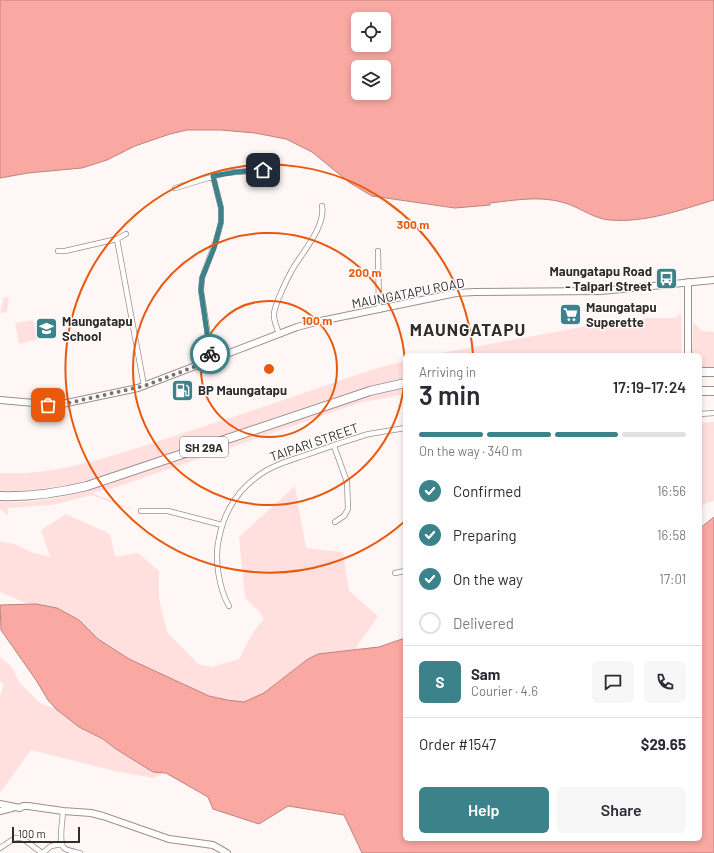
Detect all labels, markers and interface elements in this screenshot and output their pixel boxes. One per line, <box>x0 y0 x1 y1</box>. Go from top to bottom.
map controls <box>351 12 391 100</box>
button: locate <box>351 12 391 52</box>
button: layers <box>351 60 391 100</box>
pin <box>246 153 280 187</box>
icon: home <box>252 159 274 181</box>
text: 300 m <box>397 217 429 231</box>
place label: Maungatapu Road - Taipari Street <box>549 263 652 294</box>
text: 200 m <box>349 265 381 279</box>
bus stop icon: Maungatapu Road - Taipari Street <box>654 265 680 291</box>
street label: MAUNGATAPU ROAD <box>350 274 466 312</box>
place label: Maungatapu Superette <box>586 299 657 330</box>
supermarket icon: Maungatapu Superette <box>557 301 583 327</box>
place label: Maungatapu School <box>62 313 133 344</box>
text: 100 m <box>302 313 332 327</box>
school or university icon: Maungatapu School <box>33 315 59 341</box>
district label: MAUNGATAPU <box>410 319 526 339</box>
courier <box>190 334 230 374</box>
icon: bike <box>199 343 221 365</box>
centre of rings <box>262 362 276 376</box>
text: Arriving in <box>419 364 476 380</box>
fuel station icon: BP Maungatapu <box>170 377 196 403</box>
text: 17:19–17:24 <box>613 378 686 396</box>
text: 3 min <box>419 379 480 410</box>
place label: BP Maungatapu <box>198 382 287 398</box>
pin <box>31 388 65 422</box>
icon: bag <box>37 394 59 416</box>
street label: TAIPARI STREET <box>267 419 361 465</box>
road number: SH 29A <box>180 437 228 457</box>
text: On the way · 340 m <box>419 443 522 459</box>
icon: check <box>419 480 441 502</box>
text: Confirmed <box>453 482 521 500</box>
text: 16:56 <box>657 483 686 499</box>
icon: check <box>419 524 441 546</box>
text: Preparing <box>453 526 517 544</box>
text: 16:58 <box>657 527 686 543</box>
icon: check <box>419 568 441 590</box>
text: On the way <box>453 570 523 588</box>
text: 17:01 <box>659 571 686 587</box>
text: Delivered <box>453 614 514 632</box>
button: chat <box>592 661 634 703</box>
button: phone <box>644 661 686 703</box>
text: Sam <box>471 665 500 683</box>
text: S <box>436 673 444 691</box>
text: Courier · 4.6 <box>471 683 538 699</box>
text: Order #1547 <box>419 735 496 753</box>
text: $29.65 <box>641 735 686 753</box>
button: Help <box>419 787 549 833</box>
button: Share <box>557 787 686 833</box>
scale bar <box>12 825 80 844</box>
text: 100 m <box>18 827 46 840</box>

